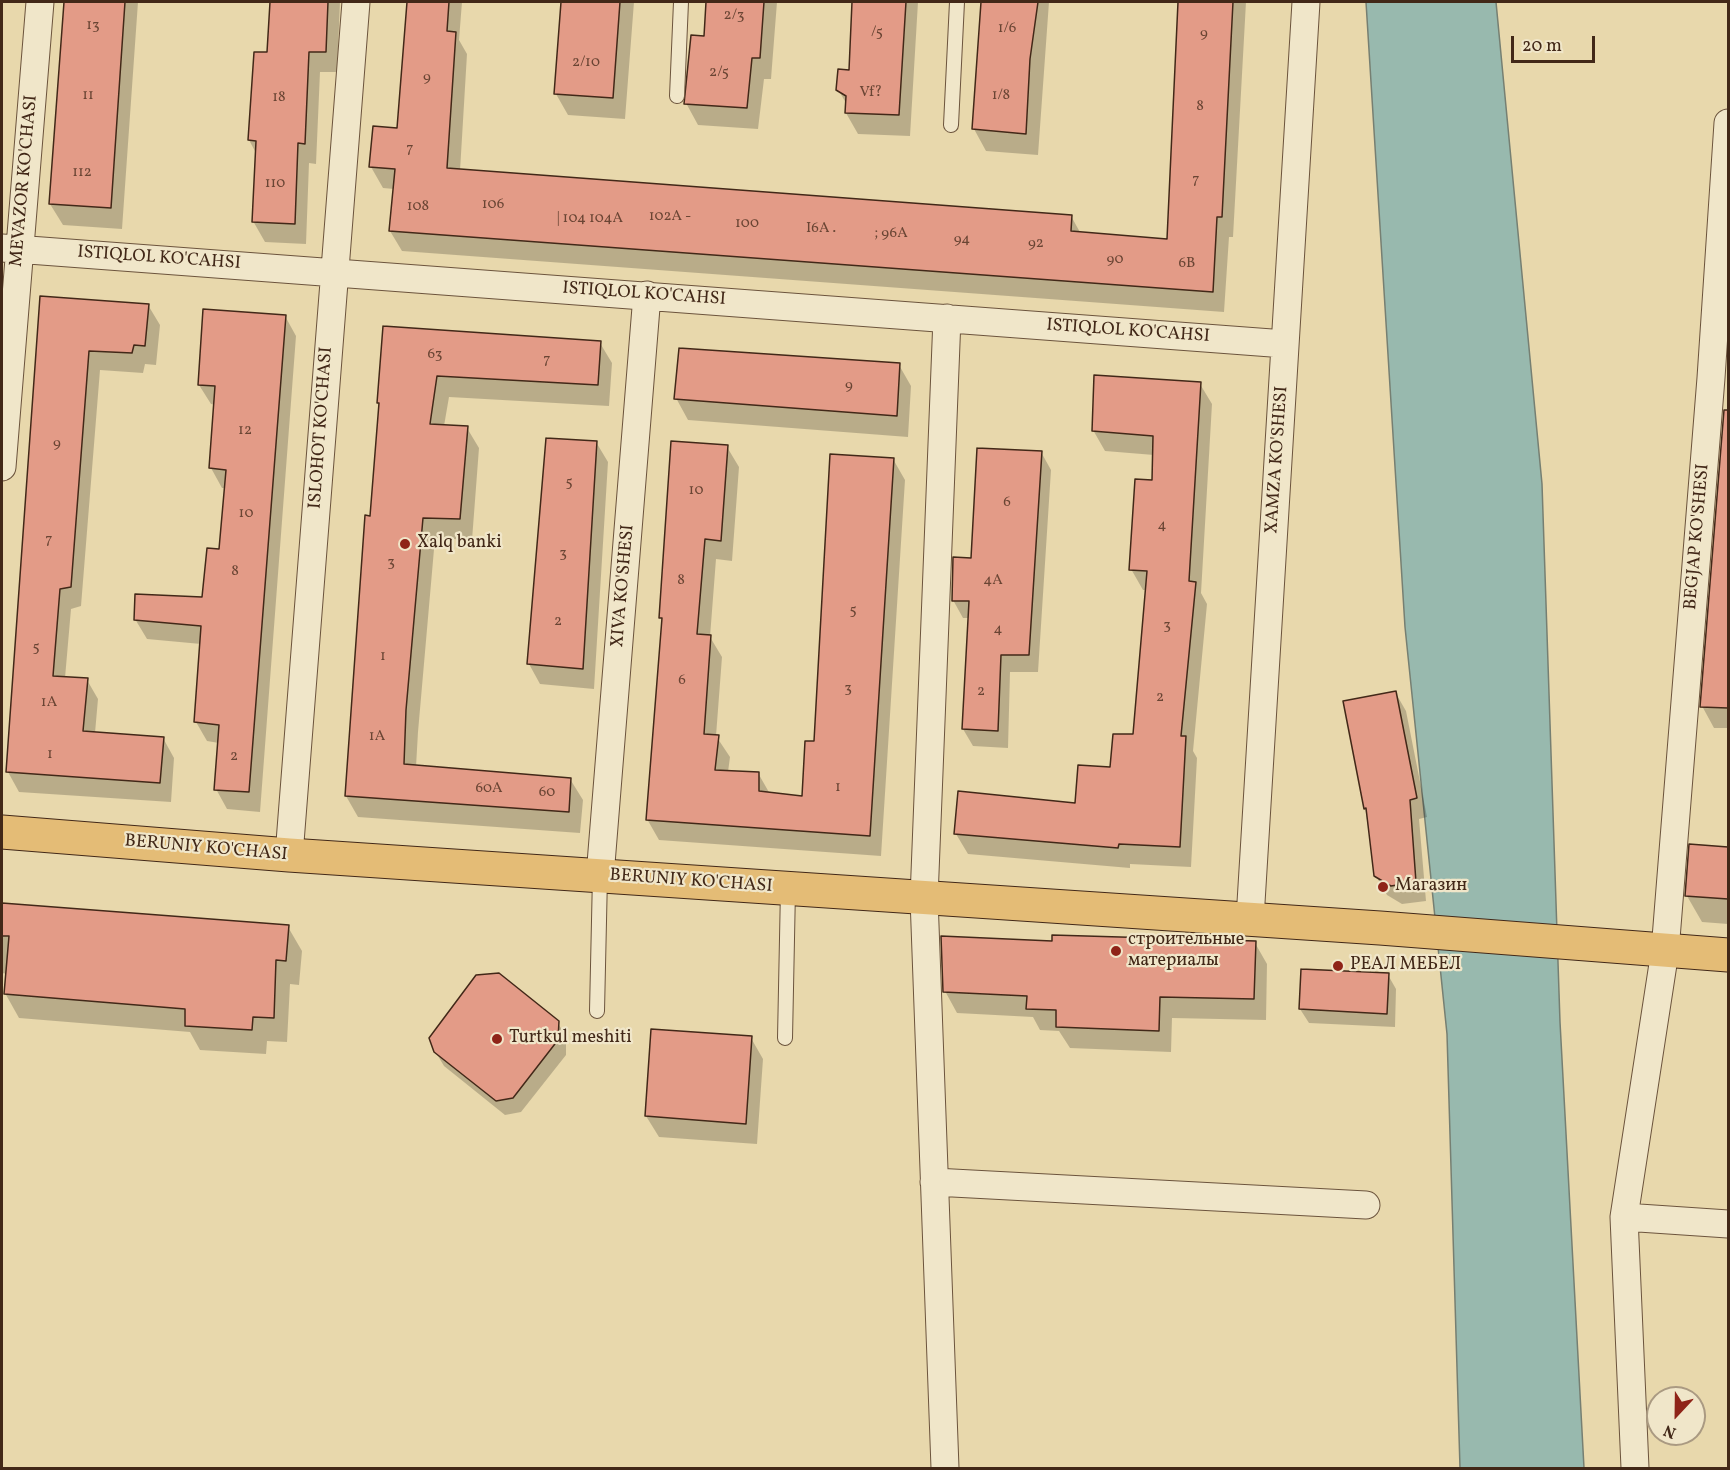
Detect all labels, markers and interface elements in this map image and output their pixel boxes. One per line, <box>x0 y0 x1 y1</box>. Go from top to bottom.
house number: 2/3 <box>724 7 744 25</box>
house number: 13 <box>86 17 100 35</box>
house number: 1/6 <box>998 20 1016 38</box>
house number: /5 <box>871 24 883 42</box>
scale bar <box>1514 24 1598 62</box>
house number: 9 <box>1200 25 1208 43</box>
text: 20 m <box>1522 34 1562 59</box>
house number: 2/10 <box>572 54 600 72</box>
house number: 2/5 <box>709 64 729 82</box>
house number: 9 <box>423 69 431 87</box>
house number: Vf? <box>860 84 882 102</box>
house number: 11 <box>82 87 94 105</box>
house number: 1/8 <box>992 87 1010 105</box>
house number: 18 <box>272 89 286 107</box>
street label: MEVAZOR KO'CHASI <box>7 94 43 268</box>
house number: 8 <box>1196 98 1204 116</box>
house number: 7 <box>406 140 414 158</box>
house number: 112 <box>72 164 92 182</box>
house number: 7 <box>1192 171 1200 189</box>
house number: 110 <box>265 175 285 193</box>
house number: 106 <box>482 196 504 214</box>
house number: 108 <box>407 198 429 216</box>
house number: 102A - <box>649 208 691 226</box>
house number: | 104 104A <box>557 210 623 228</box>
house number: 100 <box>735 215 759 233</box>
house number: I6A . <box>806 220 836 238</box>
house number: ; 96A <box>874 225 908 243</box>
house number: 94 <box>954 231 970 249</box>
house number: 92 <box>1028 235 1044 253</box>
street label: ISTIQLOL KO'CAHSI <box>76 243 242 275</box>
house number: 90 <box>1106 251 1124 269</box>
house number: 6B <box>1179 255 1195 273</box>
street label: ISTIQLOL KO'CAHSI <box>561 279 727 311</box>
street label: ISTIQLOL KO'CAHSI <box>1045 316 1211 348</box>
street label: ISLOHOT KO'CHASI <box>306 346 338 510</box>
house number: 63 <box>427 346 443 364</box>
house number: 7 <box>543 351 551 369</box>
house number: 9 <box>845 377 853 395</box>
street label: XAMZA KO'SHESI <box>1262 385 1294 535</box>
house number: 12 <box>238 422 252 440</box>
house number: 9 <box>53 435 61 453</box>
street label: BEGJAP KO'SHESI <box>1681 463 1715 611</box>
house number: 5 <box>565 474 573 492</box>
house number: 10 <box>689 482 703 500</box>
house number: 6 <box>1003 494 1011 512</box>
house number: 10 <box>239 505 253 523</box>
house number: 4 <box>1158 517 1166 535</box>
street label: XIVA KO'SHESI <box>608 524 640 648</box>
house number: 7 <box>45 531 53 549</box>
place label: Xalq banki <box>417 533 502 555</box>
marker: Xalq banki <box>398 537 412 551</box>
house number: 3 <box>559 545 567 563</box>
house number: 3 <box>387 554 395 572</box>
house number: 8 <box>231 563 239 581</box>
house number: 8 <box>677 572 685 590</box>
house number: 4A <box>983 572 1003 590</box>
house number: 5 <box>849 602 857 620</box>
house number: 2 <box>554 613 562 631</box>
house number: 3 <box>1163 617 1171 635</box>
house number: 4 <box>994 621 1002 639</box>
house number: 5 <box>32 639 40 657</box>
house number: 1 <box>380 648 386 666</box>
house number: 6 <box>678 672 686 690</box>
house number: 3 <box>844 680 852 698</box>
house number: 2 <box>977 683 985 701</box>
house number: 2 <box>1156 689 1164 707</box>
house number: 1A <box>41 694 57 712</box>
house number: 1A <box>369 728 385 746</box>
house number: 1 <box>47 746 53 764</box>
house number: 2 <box>230 748 238 766</box>
house number: 1 <box>835 779 841 797</box>
house number: 60A <box>475 780 503 798</box>
house number: 60 <box>539 784 555 802</box>
street label: BERUNIY KO'CHASI <box>124 831 288 867</box>
street label: BERUNIY KO'CHASI <box>609 866 773 898</box>
place label: Магазин <box>1395 876 1467 898</box>
marker: Магазин <box>1376 880 1390 894</box>
place label: строительные материалы <box>1128 930 1244 972</box>
marker: строительные материалы <box>1109 944 1123 958</box>
place label: РЕАЛ МЕБЕЛ <box>1350 955 1461 977</box>
marker: РЕАЛ МЕБЕЛ <box>1331 959 1345 973</box>
place label: Turtkul meshiti <box>509 1028 632 1050</box>
marker: Turtkul meshiti <box>490 1032 504 1046</box>
north arrow <box>1646 1386 1706 1446</box>
text: N <box>1660 1418 1680 1443</box>

